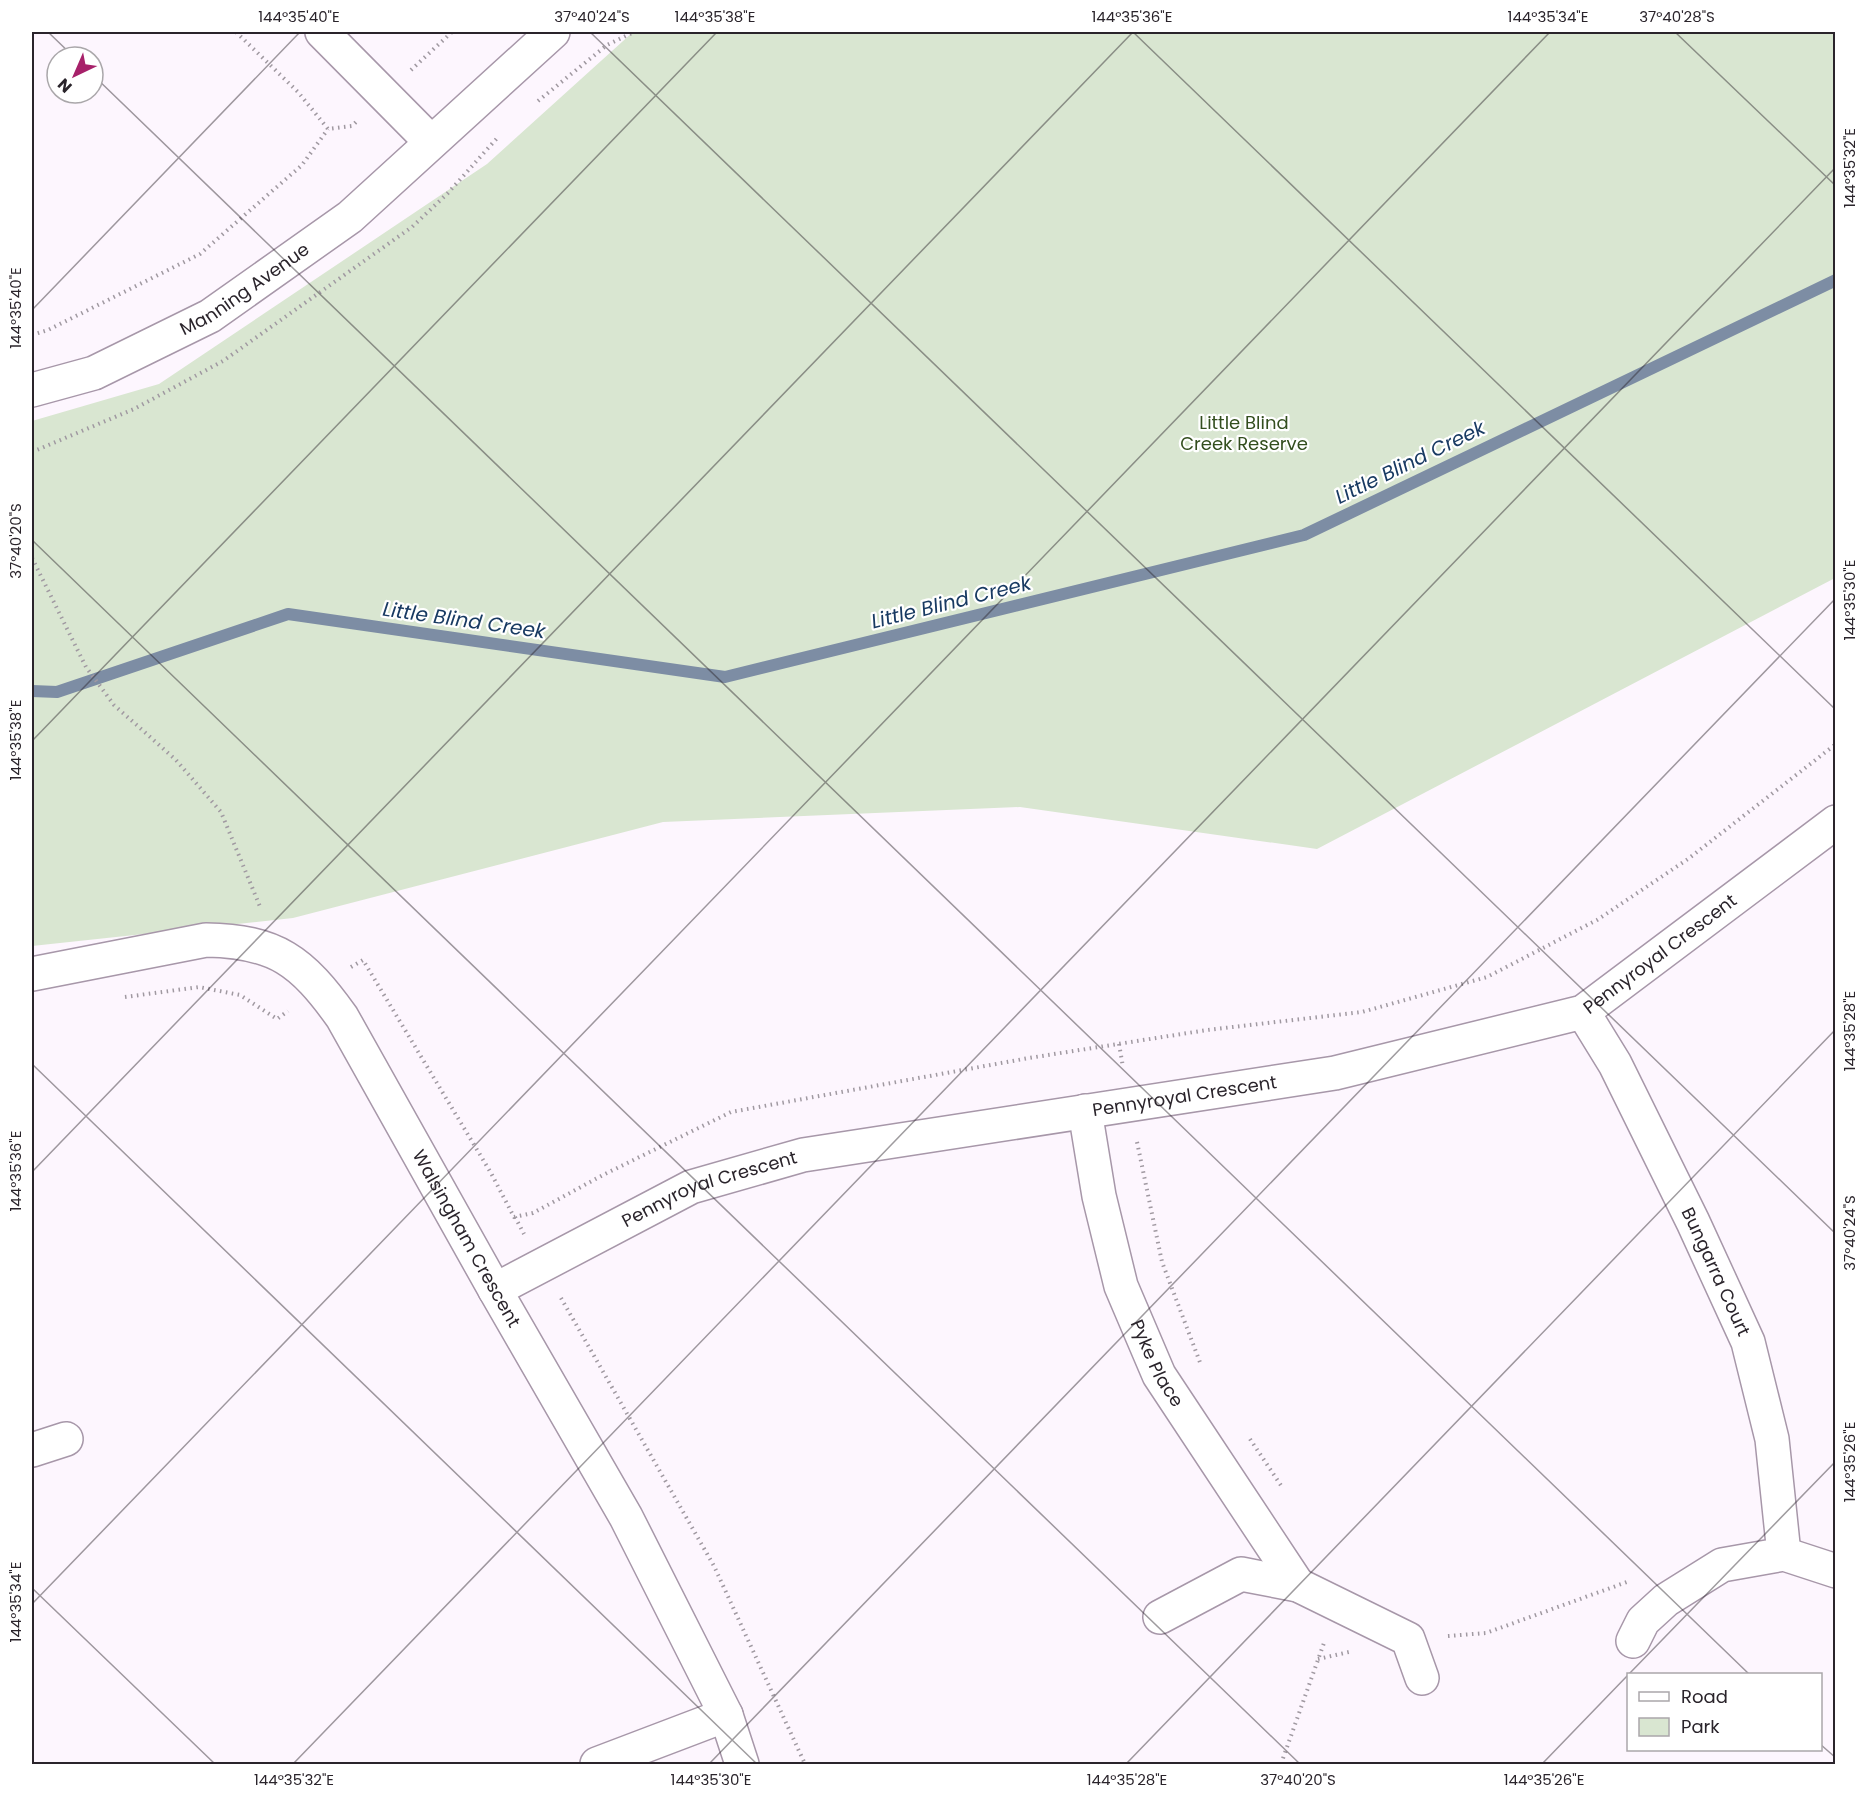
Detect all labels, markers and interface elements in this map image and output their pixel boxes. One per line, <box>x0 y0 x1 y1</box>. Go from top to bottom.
text: 144°35'40"E <box>258 6 340 27</box>
text: 37°40'24"S <box>554 6 630 27</box>
text: 144°35'38"E <box>675 6 755 27</box>
text: 144°35'36"E <box>1092 6 1172 27</box>
text: 144°35'34"E <box>1508 6 1588 27</box>
text: 37°40'28"S <box>1639 6 1715 27</box>
north arrow <box>45 45 105 105</box>
text: N <box>53 73 77 98</box>
text: 144°35'32"E <box>1839 128 1860 208</box>
street label: Manning Avenue <box>175 237 314 341</box>
text: 144°35'40"E <box>5 267 26 349</box>
park label: Little Blind Creek Reserve <box>1180 410 1308 456</box>
water label: Little Blind Creek <box>1330 413 1491 510</box>
text: 37°40'20"S <box>5 503 26 579</box>
text: 144°35'30"E <box>1839 560 1860 640</box>
water label: Little Blind Creek <box>868 568 1035 635</box>
water label: Little Blind Creek <box>381 595 549 645</box>
text: 144°35'38"E <box>5 700 26 780</box>
street label: Pennyroyal Crescent <box>1578 888 1742 1020</box>
text: 144°35'28"E <box>1839 991 1860 1071</box>
street label: Pennyroyal Crescent <box>1091 1069 1278 1122</box>
text: 144°35'36"E <box>5 1131 26 1211</box>
street label: Pennyroyal Crescent <box>617 1144 800 1233</box>
street label: Walsingham Crescent <box>407 1145 527 1332</box>
text: 37°40'24"S <box>1839 1195 1860 1271</box>
street label: Bungarra Court <box>1676 1203 1757 1340</box>
street label: Pyke Place <box>1125 1316 1190 1412</box>
text: 144°35'26"E <box>1839 1422 1860 1502</box>
text: 144°35'34"E <box>5 1562 26 1642</box>
legend <box>1627 1673 1822 1751</box>
text: Road <box>1681 1684 1728 1709</box>
text: Park <box>1681 1714 1720 1739</box>
text: 144°35'32"E <box>254 1769 334 1790</box>
text: 144°35'30"E <box>671 1769 751 1790</box>
text: 144°35'28"E <box>1087 1769 1167 1790</box>
text: 37°40'20"S <box>1260 1769 1336 1790</box>
text: 144°35'26"E <box>1504 1769 1584 1790</box>

